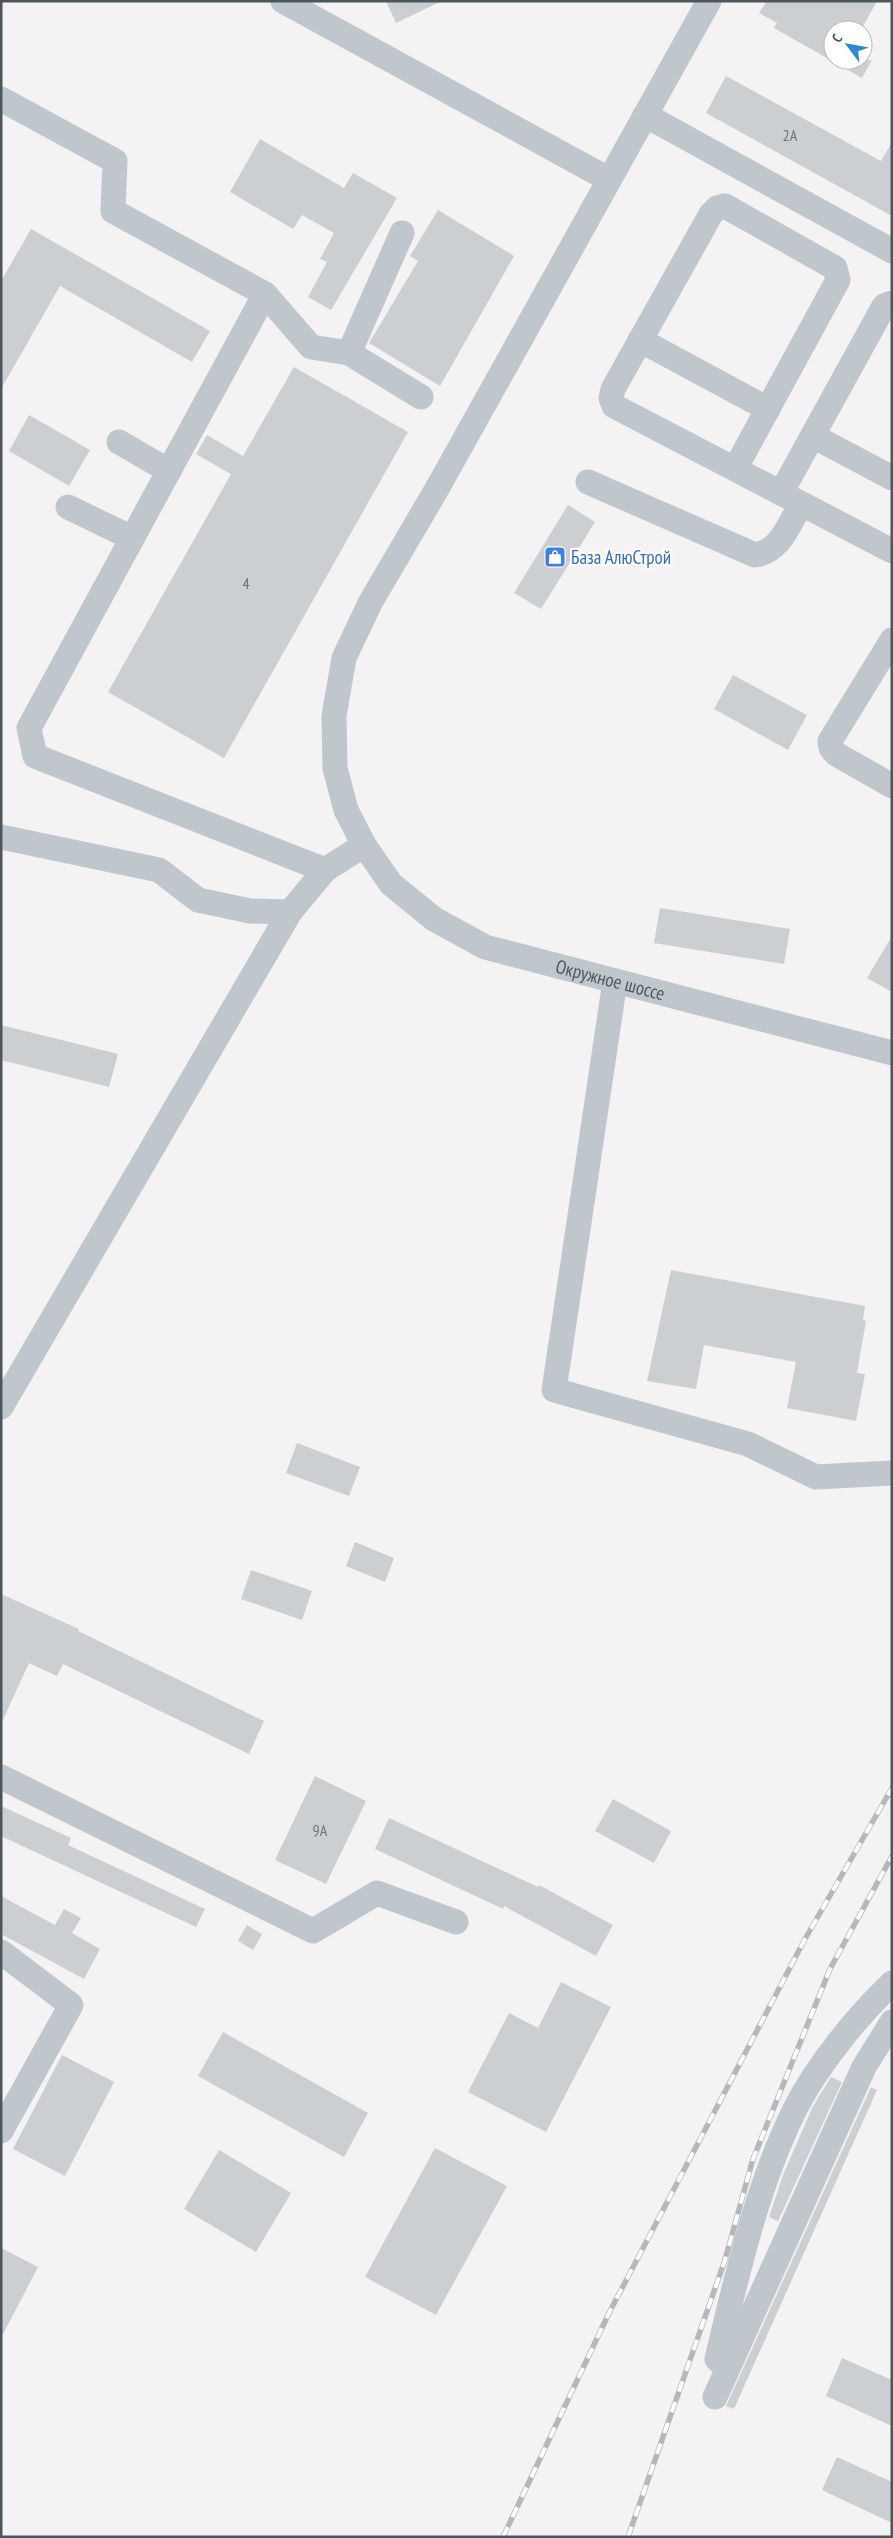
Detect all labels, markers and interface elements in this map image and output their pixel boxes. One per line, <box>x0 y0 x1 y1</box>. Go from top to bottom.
north arrow <box>823 20 873 70</box>
text: С <box>828 30 847 46</box>
house number: 2А <box>783 125 798 145</box>
shop icon: База АлюСтрой <box>543 545 567 569</box>
place label: База АлюСтрой <box>571 545 671 569</box>
house number: 4 <box>242 573 250 593</box>
street label: Окружное шоссе <box>553 954 668 1005</box>
house number: 9А <box>313 1820 328 1840</box>

